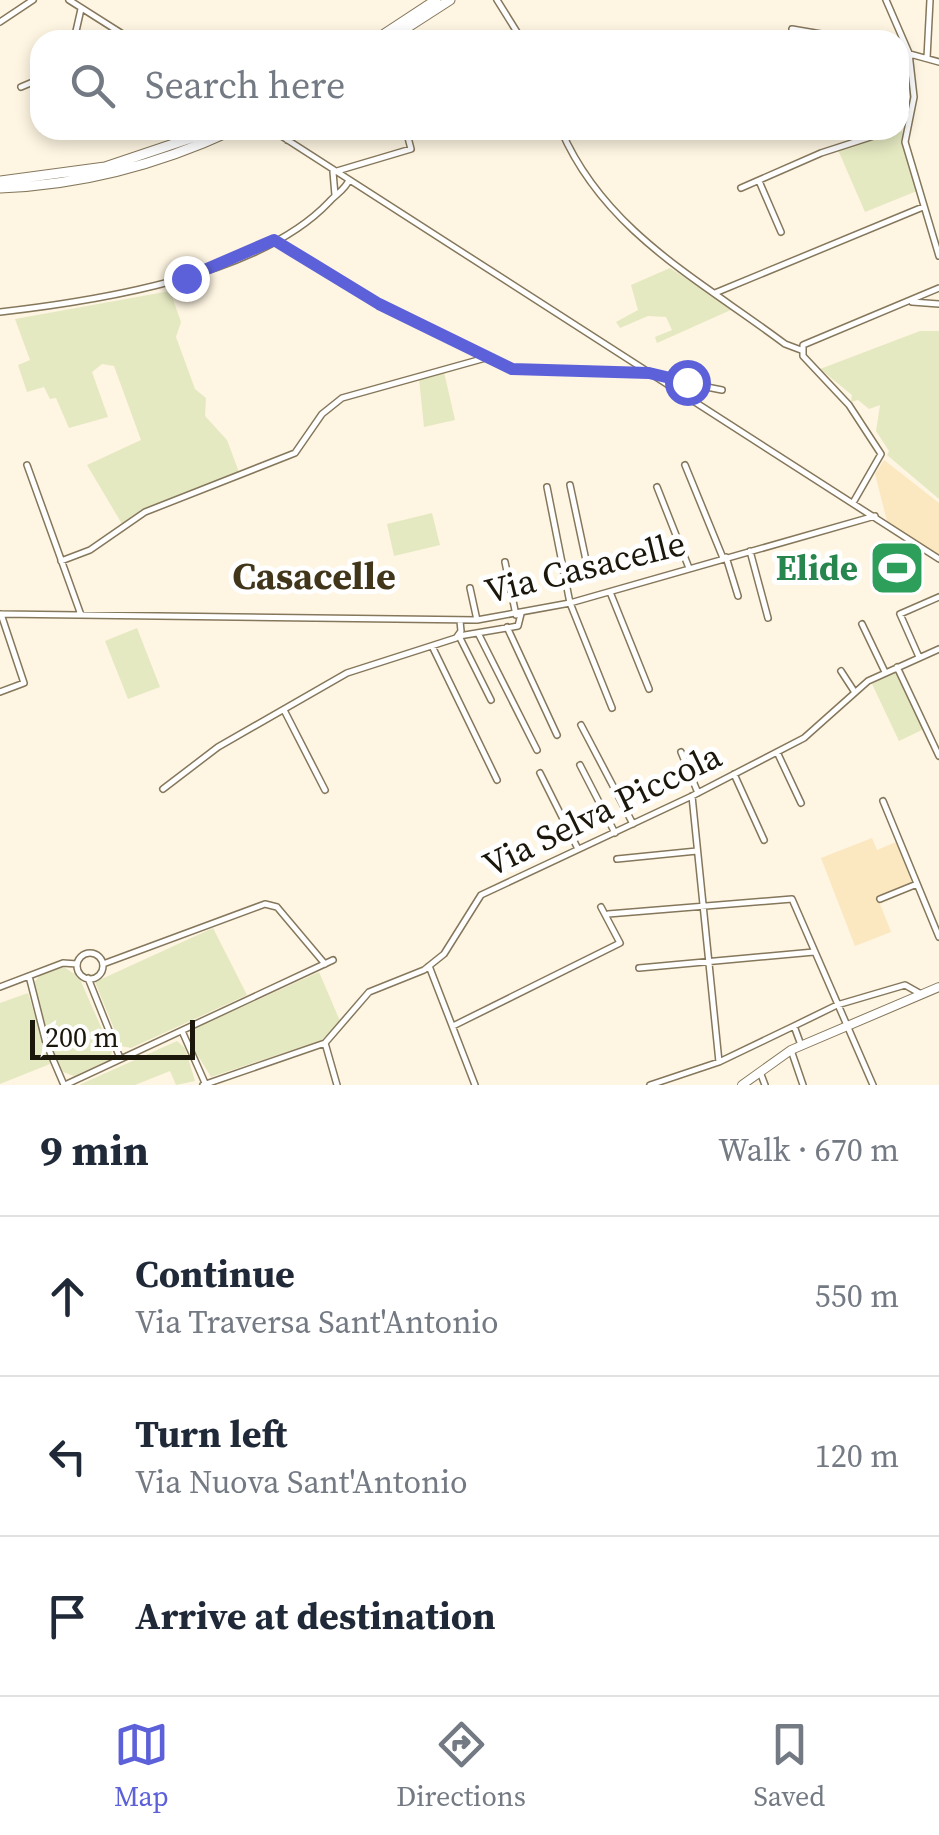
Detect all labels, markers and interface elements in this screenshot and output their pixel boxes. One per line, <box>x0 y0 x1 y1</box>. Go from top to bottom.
search box <box>30 30 909 140</box>
icon: search <box>65 58 120 113</box>
text: Search here <box>145 59 345 111</box>
route end <box>164 256 210 302</box>
route start <box>665 360 711 406</box>
street label: Via Casacelle <box>480 519 690 615</box>
sports icon: Elide <box>867 538 927 598</box>
place label: Elide <box>776 544 858 592</box>
district label: Casacelle <box>232 550 396 602</box>
street label: Via Selva Piccola <box>475 731 729 889</box>
scale bar <box>30 1015 195 1060</box>
text: 200 m <box>45 1018 119 1056</box>
text: 9 min <box>40 1121 149 1179</box>
text: Walk · 670 m <box>718 1128 899 1172</box>
text: Continue <box>135 1248 295 1300</box>
icon: ahead <box>40 1269 95 1324</box>
text: 550 m <box>815 1274 899 1318</box>
text: Via Traversa Sant'Antonio <box>135 1300 499 1344</box>
text: Turn left <box>135 1408 287 1460</box>
icon: left <box>40 1429 95 1484</box>
text: 120 m <box>815 1434 899 1478</box>
text: Via Nuova Sant'Antonio <box>135 1460 468 1504</box>
icon: arrive <box>40 1589 95 1644</box>
text: Arrive at destination <box>135 1590 496 1642</box>
tab: Map <box>114 1717 169 1815</box>
tab: Directions <box>396 1717 526 1815</box>
tab: Saved <box>753 1717 825 1815</box>

